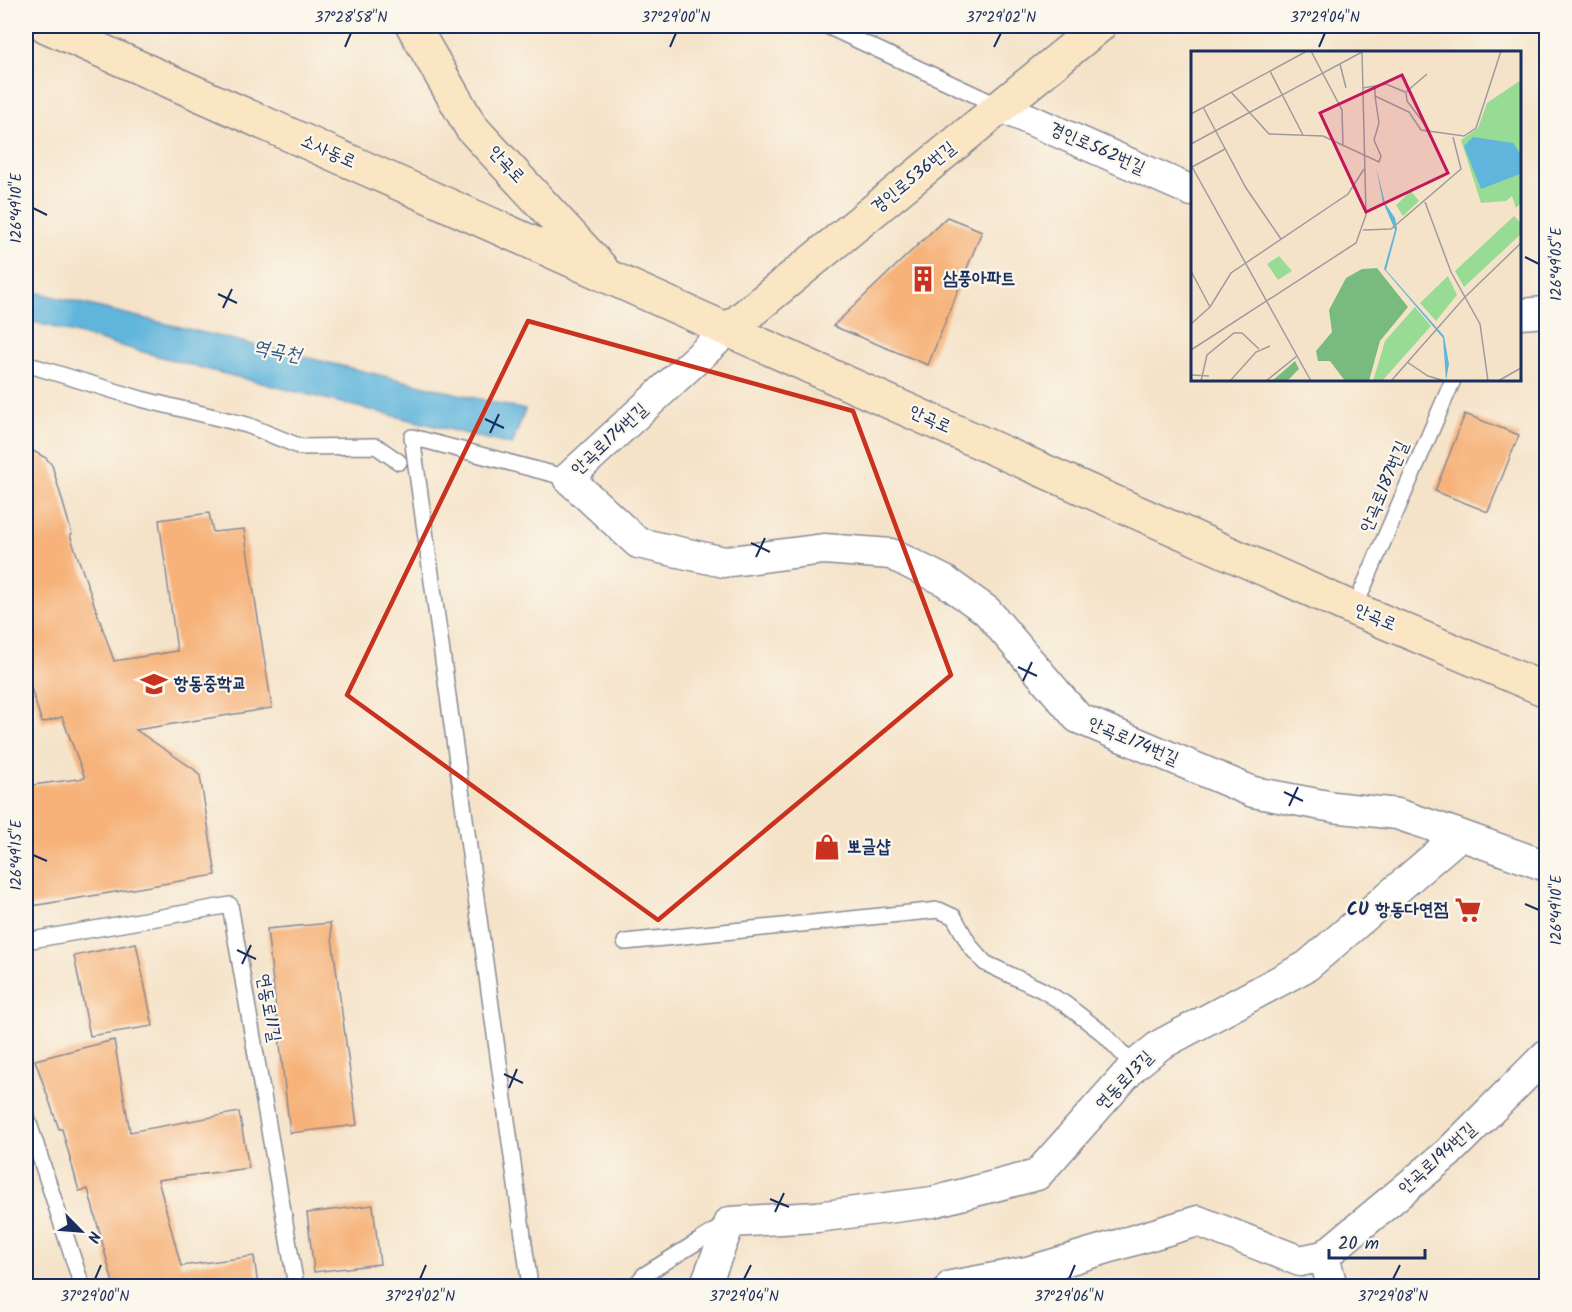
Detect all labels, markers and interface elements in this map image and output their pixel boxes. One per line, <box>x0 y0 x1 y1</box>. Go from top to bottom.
text: 37°28'58"N <box>315 6 387 30</box>
text: 37°29'00"N <box>642 6 710 30</box>
text: 37°29'02"N <box>966 6 1036 30</box>
text: 37°29'04"N <box>1290 6 1360 30</box>
inset map <box>1191 51 1521 381</box>
street label: 경인로562번길 <box>1044 115 1150 183</box>
street label: 소사동로 <box>296 127 360 177</box>
street label: 경인로536번길 <box>865 134 963 221</box>
street label: 안곡로 <box>481 139 531 191</box>
text: 126°49'10"E <box>5 171 29 243</box>
text: 126°49'05"E <box>1545 226 1569 301</box>
building icon: 삼풍아파트 <box>908 264 938 294</box>
place label: 삼풍아파트 <box>943 265 1015 294</box>
water label: 역곡천 <box>250 332 306 373</box>
street label: 안곡로174번길 <box>565 396 655 483</box>
street label: 안곡로 <box>904 398 956 442</box>
street label: 안곡로187번길 <box>1353 436 1418 537</box>
street label: 안곡로 <box>1349 596 1401 640</box>
school or university icon: 항동중학교 <box>139 669 169 699</box>
place label: 항동중학교 <box>173 670 246 699</box>
street label: 안곡로174번길 <box>1083 710 1183 774</box>
text: 126°49'15"E <box>5 818 29 891</box>
shop icon: 뽀글샵 <box>812 832 842 862</box>
place label: 뽀글샵 <box>847 833 891 862</box>
text: 126°49'10"E <box>1545 873 1569 945</box>
supermarket icon: CU 항동다연점 <box>1453 895 1483 925</box>
place label: CU 항동다연점 <box>1347 896 1449 925</box>
street label: 연동로11길 <box>248 971 288 1045</box>
street label: 연동로13길 <box>1089 1044 1161 1118</box>
street label: 안곡로194번길 <box>1392 1116 1484 1202</box>
north arrow <box>51 1201 111 1261</box>
scale bar <box>1329 1222 1425 1260</box>
text: N <box>80 1227 107 1247</box>
text: 20 m <box>1338 1230 1379 1259</box>
text: 37°29'00"N <box>61 1285 129 1309</box>
text: 37°29'02"N <box>385 1285 455 1309</box>
text: 37°29'04"N <box>709 1285 779 1309</box>
text: 37°29'06"N <box>1034 1285 1104 1309</box>
text: 37°29'08"N <box>1358 1285 1428 1309</box>

